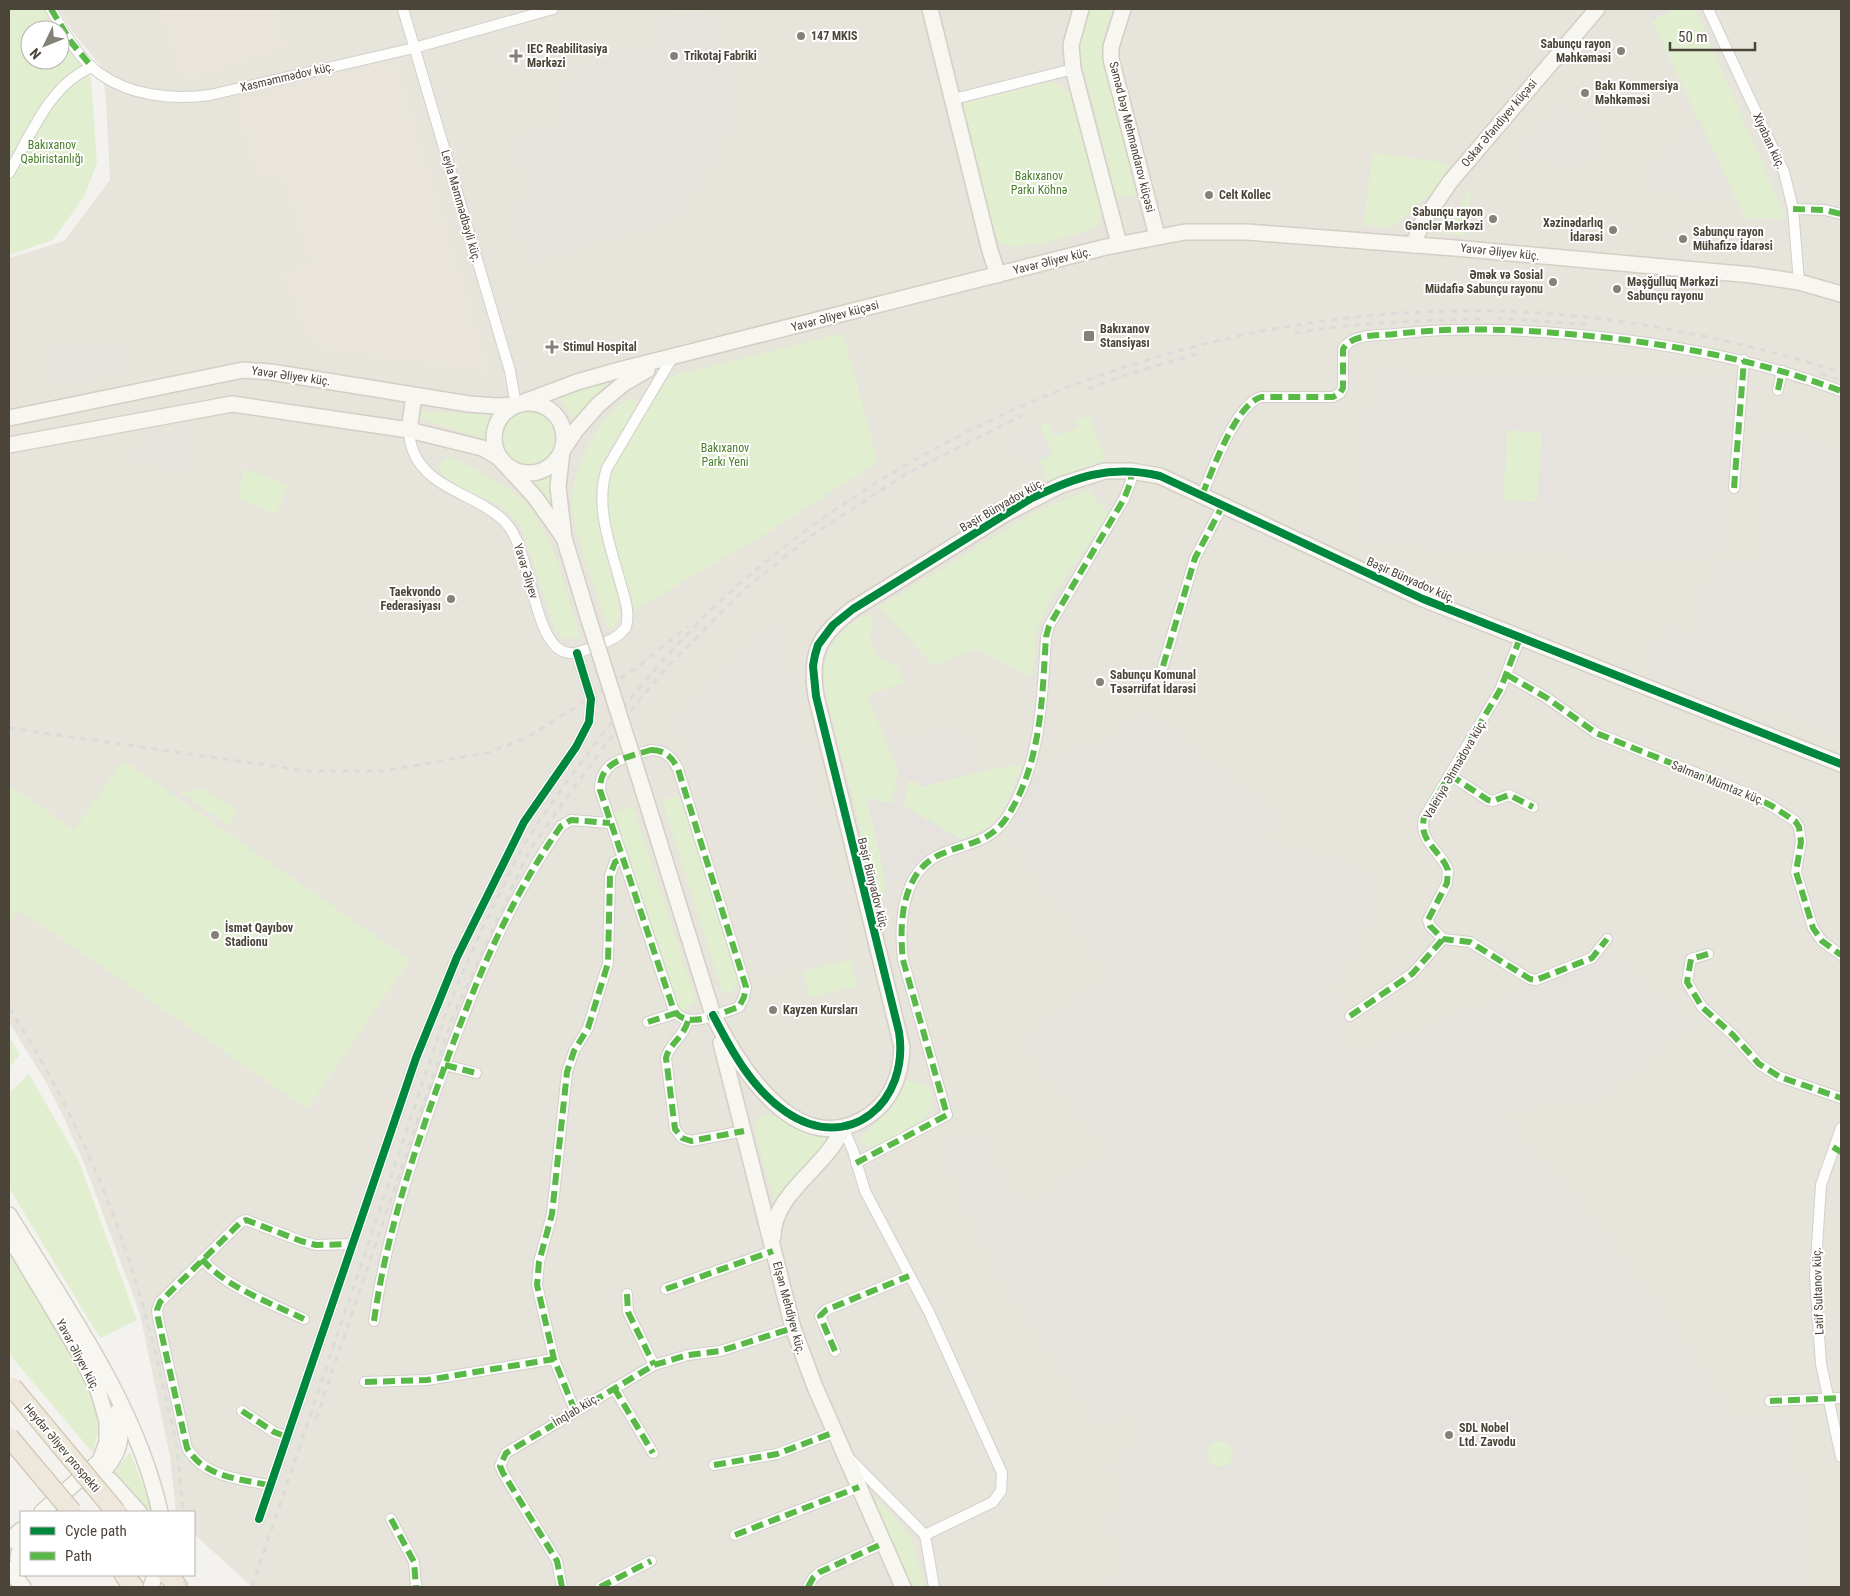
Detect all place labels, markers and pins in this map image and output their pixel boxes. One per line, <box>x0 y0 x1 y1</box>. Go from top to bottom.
place label: 147 MKIS <box>811 29 858 43</box>
marker: 147 MKIS <box>795 30 807 42</box>
place label: Sabunçu rayon Məhkəməsi <box>1540 37 1611 65</box>
place label: IEC Reabilitasiya Mərkəzi <box>527 42 608 70</box>
marker: Sabunçu rayon Məhkəməsi <box>1615 45 1627 57</box>
marker: IEC Reabilitasiya Mərkəzi <box>509 49 523 63</box>
place label: Trikotaj Fabriki <box>684 49 757 63</box>
marker: Trikotaj Fabriki <box>668 50 680 62</box>
place label: Bakı Kommersiya Məhkəməsi <box>1595 79 1679 107</box>
marker: Bakı Kommersiya Məhkəməsi <box>1579 87 1591 99</box>
place label: Celt Kollec <box>1219 188 1271 202</box>
marker: Celt Kollec <box>1203 189 1215 201</box>
place label: Sabunçu rayon Gənclər Mərkəzi <box>1405 205 1483 233</box>
marker: Sabunçu rayon Gənclər Mərkəzi <box>1487 213 1499 225</box>
place label: Xəzinədarlıq İdarəsi <box>1543 216 1603 244</box>
marker: Xəzinədarlıq İdarəsi <box>1607 224 1619 236</box>
place label: Sabunçu rayon Mühafizə İdarəsi <box>1693 225 1773 253</box>
marker: Sabunçu rayon Mühafizə İdarəsi <box>1677 233 1689 245</box>
place label: Əmək və Sosial Müdafiə Sabunçu rayonu <box>1425 268 1543 296</box>
place label: Məşğulluq Mərkəzi Sabunçu rayonu <box>1627 275 1718 303</box>
marker: Əmək və Sosial Müdafiə Sabunçu rayonu <box>1547 276 1559 288</box>
marker: Məşğulluq Mərkəzi Sabunçu rayonu <box>1611 283 1623 295</box>
place label: Bakıxanov Stansiyası <box>1100 322 1150 350</box>
marker: Bakıxanov Stansiyası <box>1082 329 1096 343</box>
marker: Stimul Hospital <box>545 340 559 354</box>
place label: Stimul Hospital <box>563 340 637 354</box>
place label: Taekvondo Federasiyası <box>381 585 441 613</box>
marker: Taekvondo Federasiyası <box>445 593 457 605</box>
place label: Sabunçu Komunal Təsərrüfat İdarəsi <box>1110 668 1196 696</box>
marker: Sabunçu Komunal Təsərrüfat İdarəsi <box>1094 676 1106 688</box>
place label: İsmət Qayıbov Stadionu <box>225 920 294 949</box>
marker: İsmət Qayıbov Stadionu <box>209 929 221 941</box>
place label: Kayzen Kursları <box>783 1003 858 1017</box>
marker: Kayzen Kursları <box>767 1004 779 1016</box>
place label: SDL Nobel Ltd. Zavodu <box>1459 1421 1516 1449</box>
marker: SDL Nobel Ltd. Zavodu <box>1443 1429 1455 1441</box>

